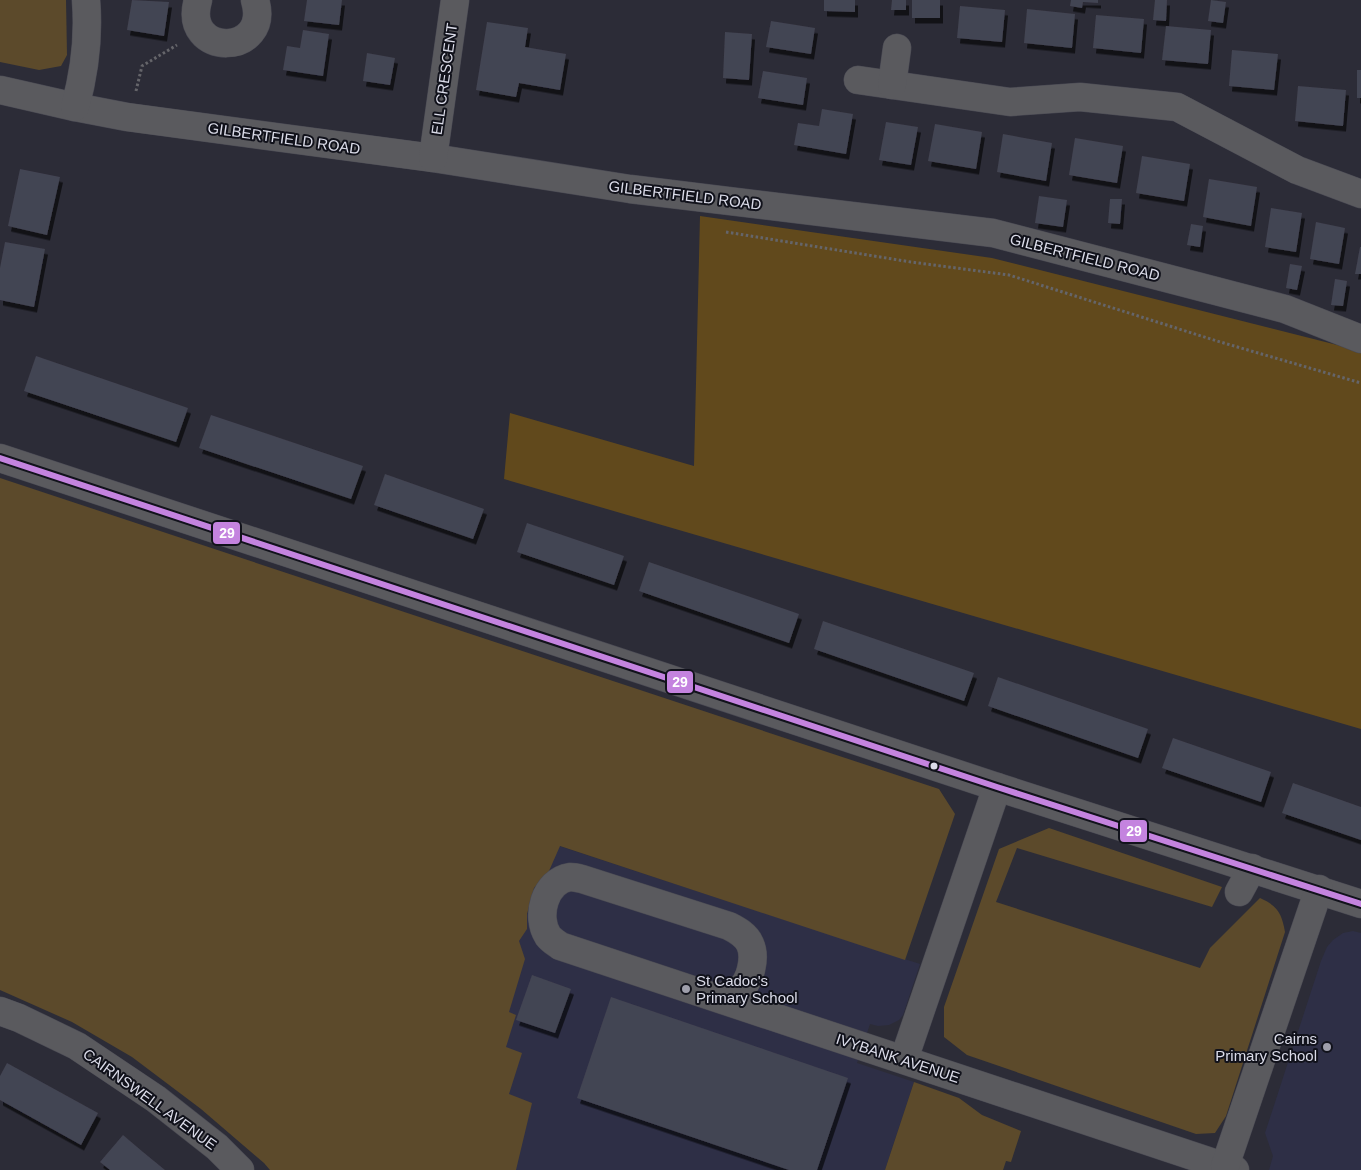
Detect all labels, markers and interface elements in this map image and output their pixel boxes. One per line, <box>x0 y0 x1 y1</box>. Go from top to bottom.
street label: ELL CRESCENT <box>428 22 460 136</box>
street label: GILBERTFIELD ROAD <box>207 119 362 157</box>
street label: GILBERTFIELD ROAD <box>608 177 763 213</box>
street label: GILBERTFIELD ROAD <box>1008 230 1162 284</box>
line badge: 29 <box>212 521 241 545</box>
text: 29 <box>219 525 235 541</box>
line badge: 29 <box>666 670 694 694</box>
text: 29 <box>672 674 688 690</box>
unlabelled marker <box>929 761 939 771</box>
line badge: 29 <box>1119 819 1148 843</box>
text: 29 <box>1126 823 1142 839</box>
place label: St Cadoc's Primary School <box>696 972 798 1006</box>
marker: St Cadoc's Primary School <box>680 983 692 995</box>
street label: IVYBANK AVENUE <box>834 1030 962 1086</box>
place label: Cairns Primary School <box>1215 1030 1317 1064</box>
marker: Cairns Primary School <box>1321 1041 1333 1053</box>
street label: CAIRNSWELL AVENUE <box>80 1045 220 1153</box>

